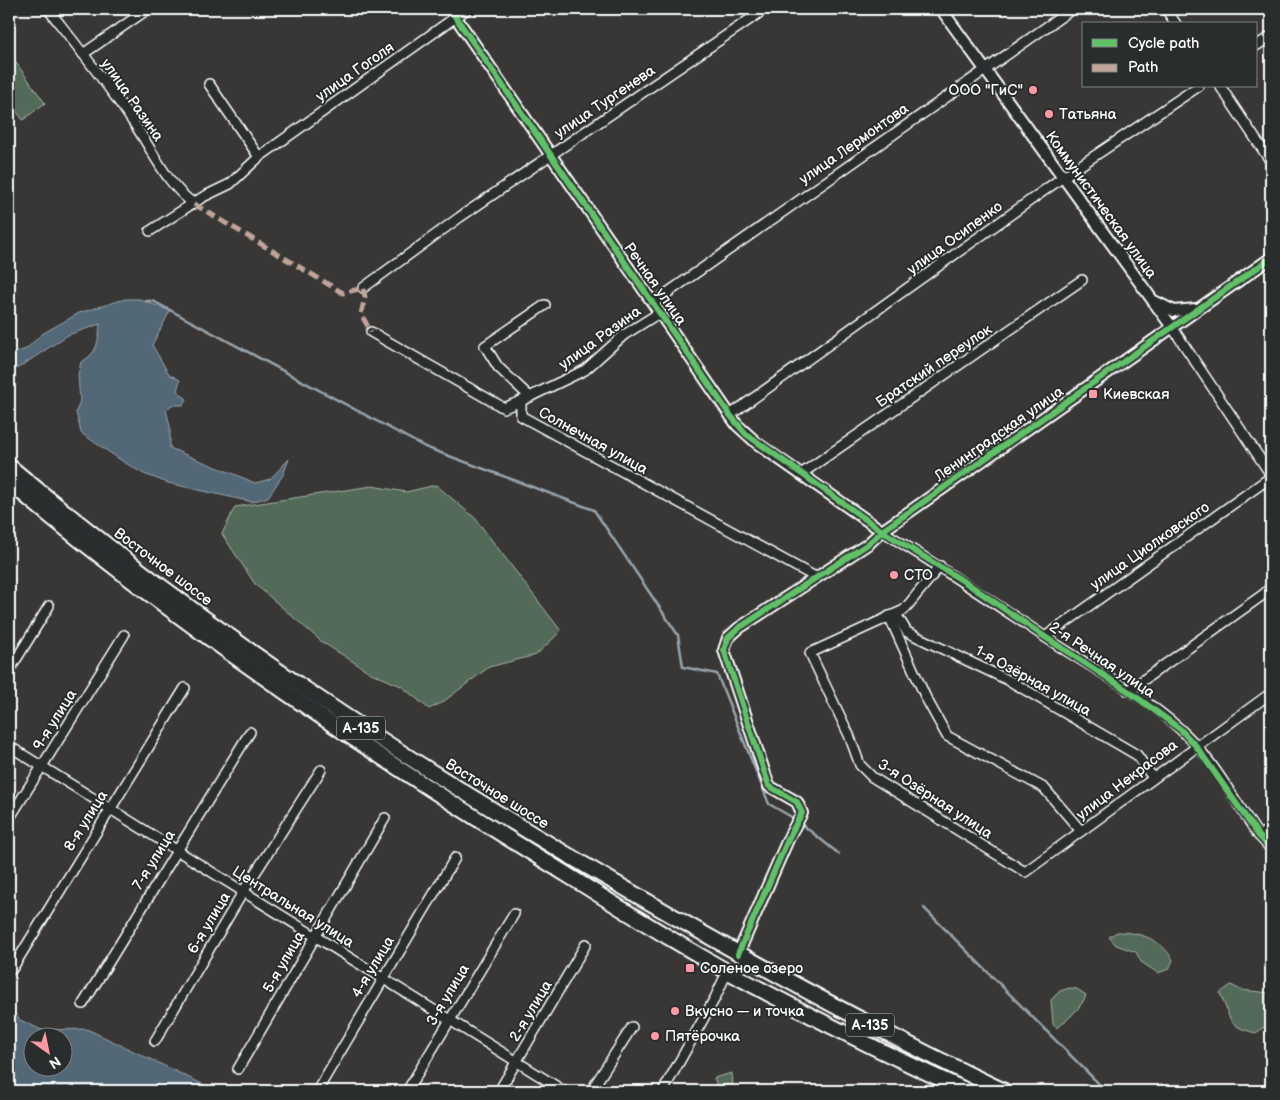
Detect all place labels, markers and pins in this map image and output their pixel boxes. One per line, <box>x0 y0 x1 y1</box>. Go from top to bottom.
place label: ООО "ГиС" <box>949 81 1023 100</box>
marker: ООО "ГиС" <box>1027 84 1039 96</box>
place label: Татьяна <box>1059 105 1117 124</box>
marker: Татьяна <box>1043 108 1055 120</box>
place label: Киевская <box>1103 385 1170 404</box>
marker: Киевская <box>1087 388 1099 400</box>
place label: СТО <box>904 566 933 585</box>
marker: СТО <box>888 569 900 581</box>
place label: Соленое озеро <box>700 959 803 978</box>
marker: Соленое озеро <box>684 962 696 974</box>
place label: Вкусно — и точка <box>685 1002 804 1021</box>
marker: Вкусно — и точка <box>669 1005 681 1017</box>
place label: Пятёрочка <box>665 1027 740 1046</box>
marker: Пятёрочка <box>649 1030 661 1042</box>

